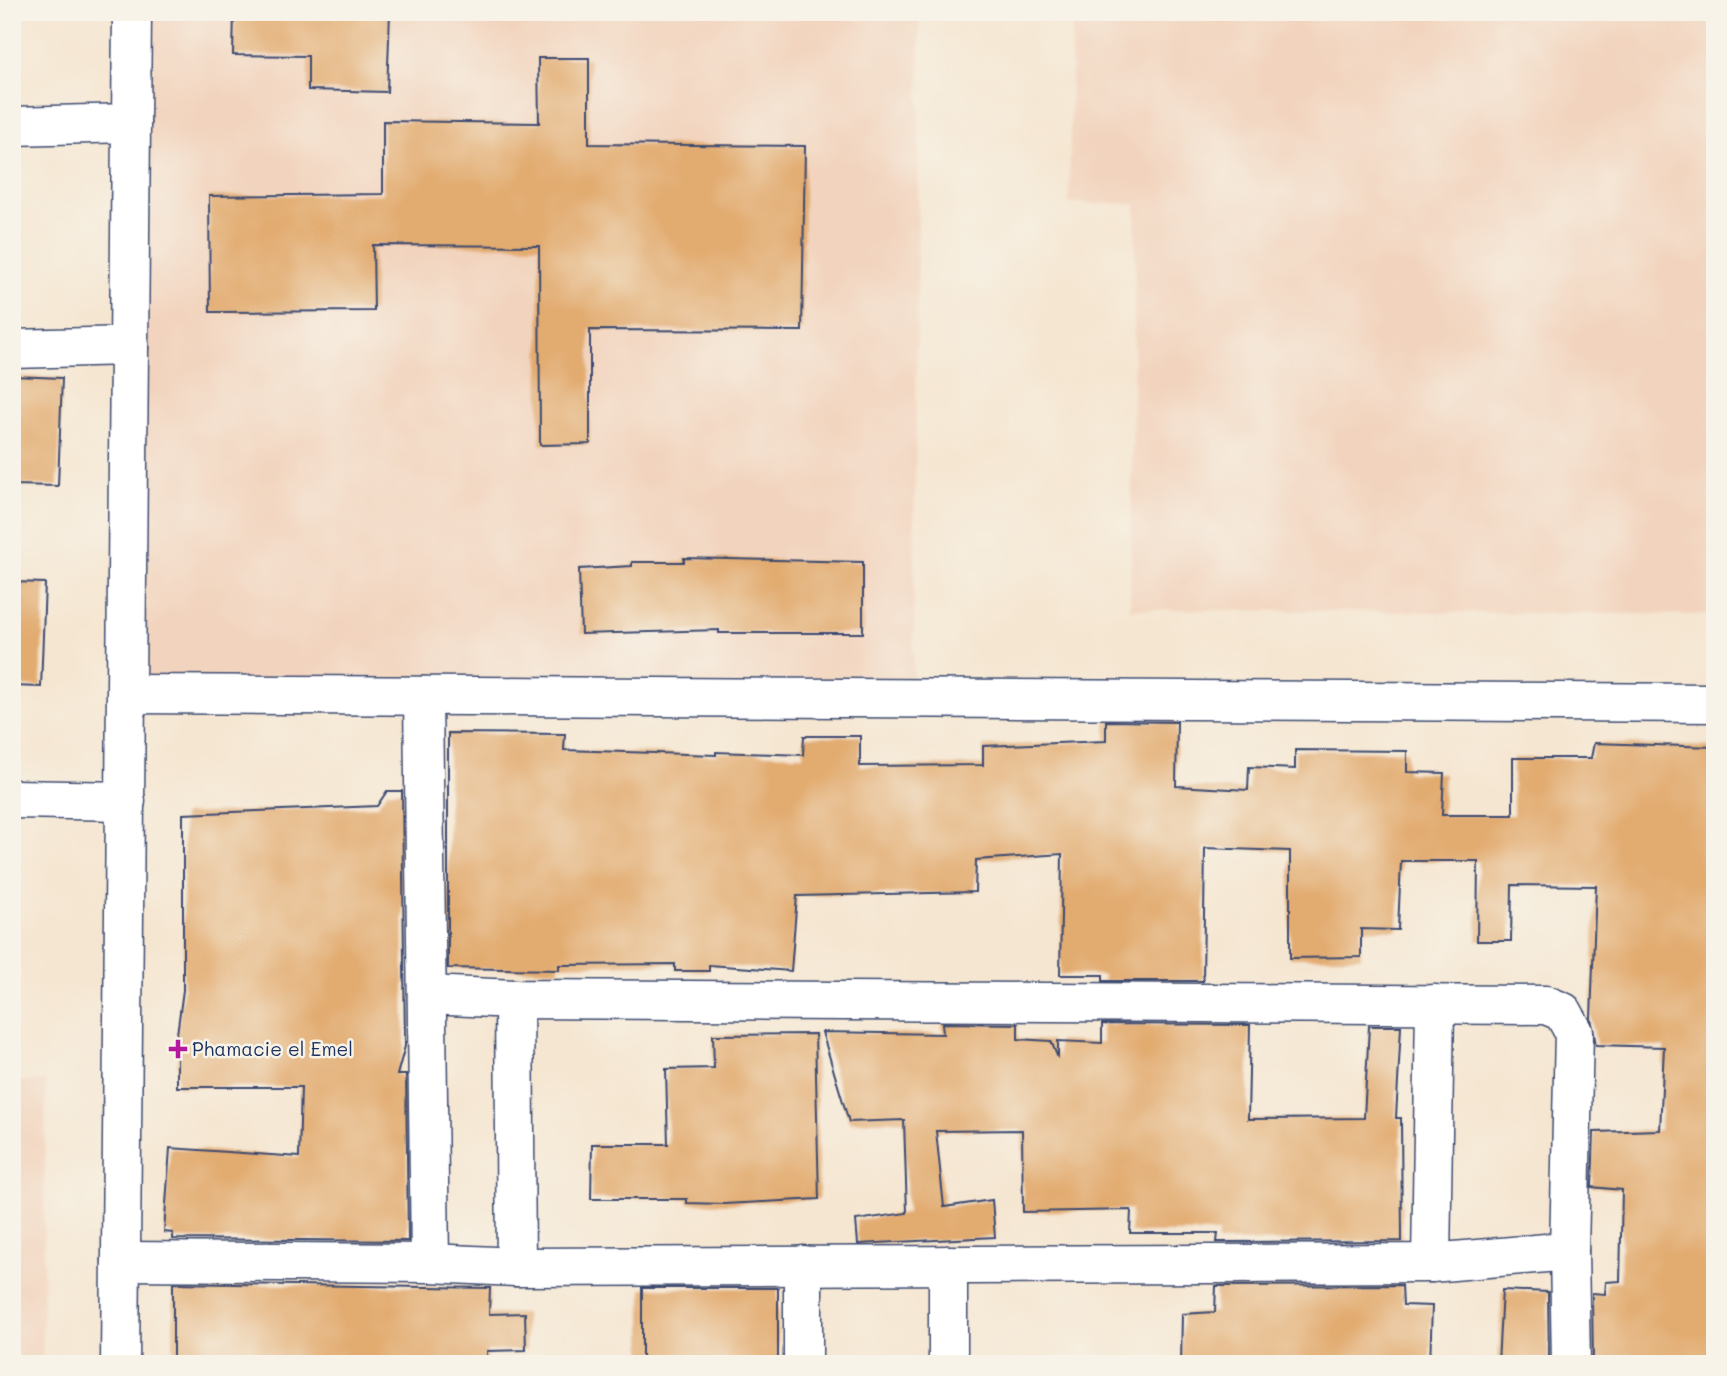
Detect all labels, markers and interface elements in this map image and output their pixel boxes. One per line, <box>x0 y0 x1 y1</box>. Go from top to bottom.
place label: Phamacie el Emel <box>192 1036 353 1061</box>
marker: Phamacie el Emel <box>170 1041 186 1057</box>

